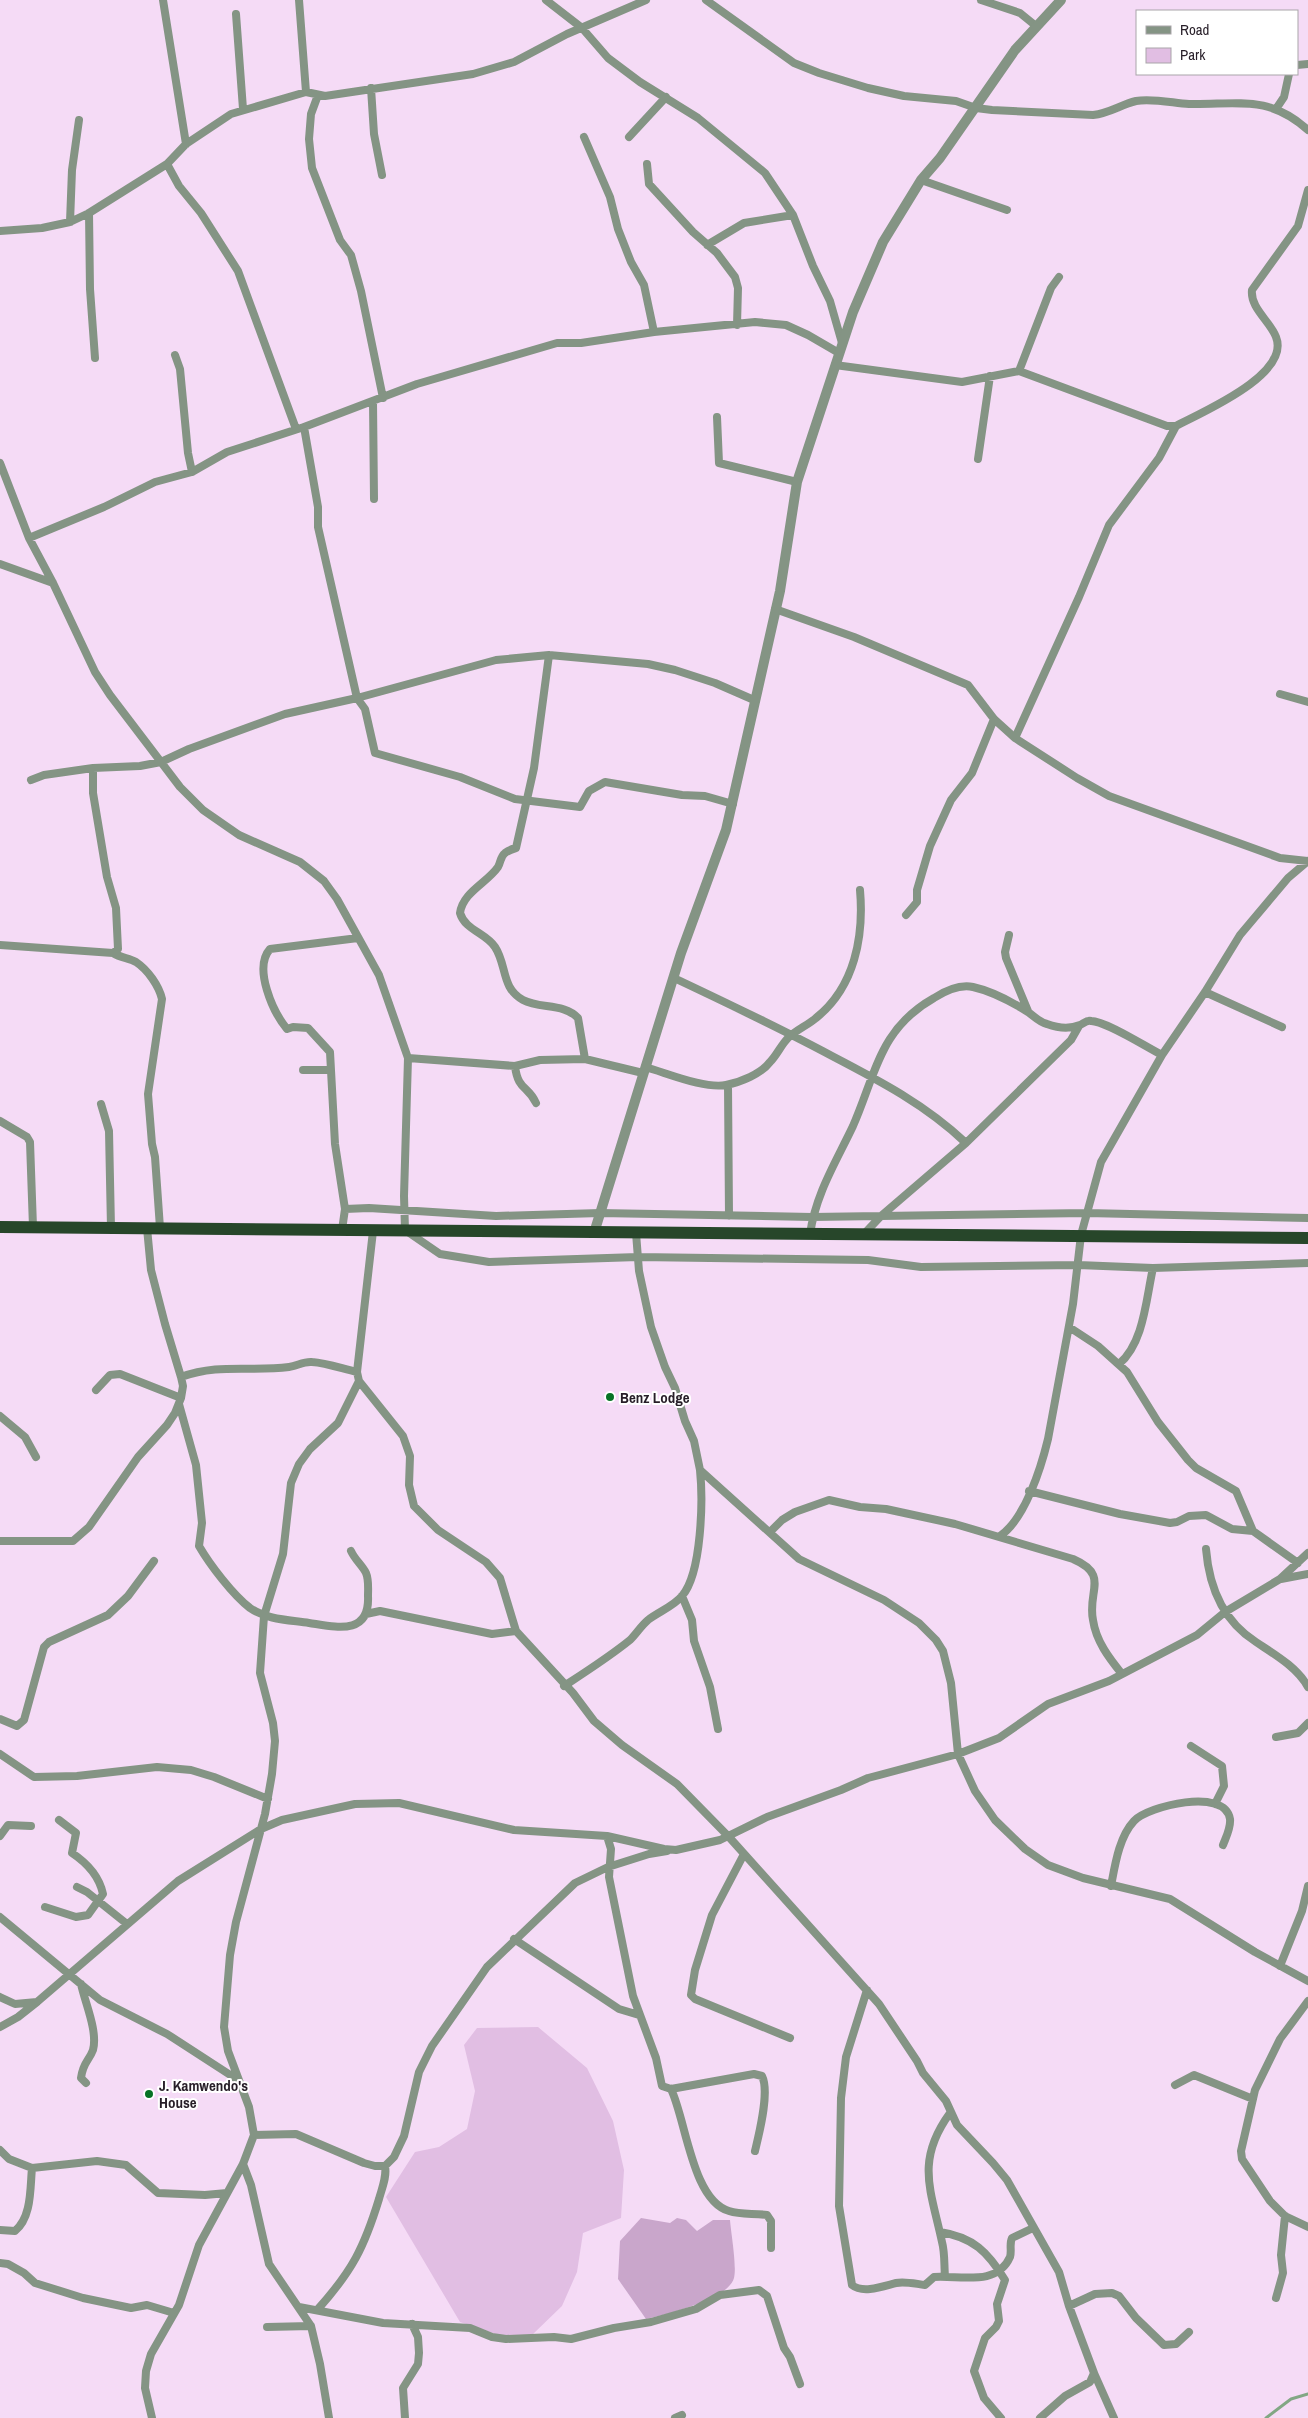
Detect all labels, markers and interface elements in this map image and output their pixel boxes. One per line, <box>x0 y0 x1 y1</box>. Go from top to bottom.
legend <box>1136 10 1298 75</box>
text: Road <box>1180 19 1209 40</box>
text: Park <box>1180 44 1206 65</box>
place label: Benz Lodge <box>620 1387 690 1408</box>
marker: Benz Lodge <box>604 1391 616 1403</box>
place label: J. Kamwendo's House <box>159 2075 248 2113</box>
marker: J. Kamwendo's House <box>143 2088 155 2100</box>

